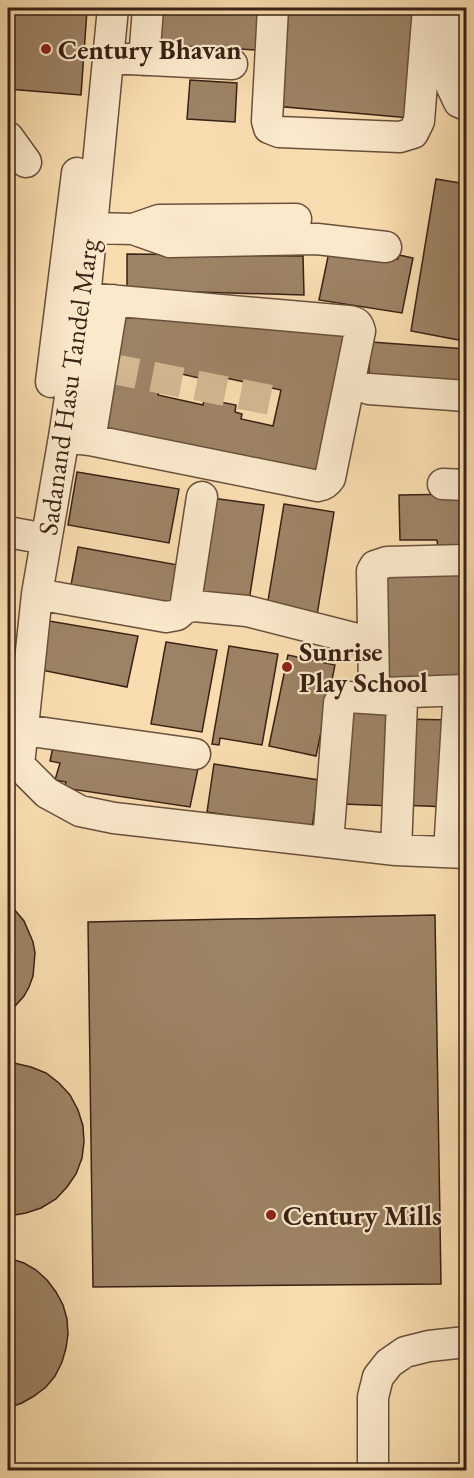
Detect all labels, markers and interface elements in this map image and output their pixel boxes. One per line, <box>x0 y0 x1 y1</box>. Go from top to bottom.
place label: Century Bhavan <box>58 32 242 67</box>
marker: Century Bhavan <box>39 42 53 56</box>
street label: Sadanand Hasu Tandel Marg <box>30 236 106 537</box>
place label: Sunrise Play School <box>299 634 428 700</box>
marker: Sunrise Play School <box>280 660 294 674</box>
place label: Century Mills <box>283 1198 442 1233</box>
marker: Century Mills <box>264 1208 278 1222</box>

